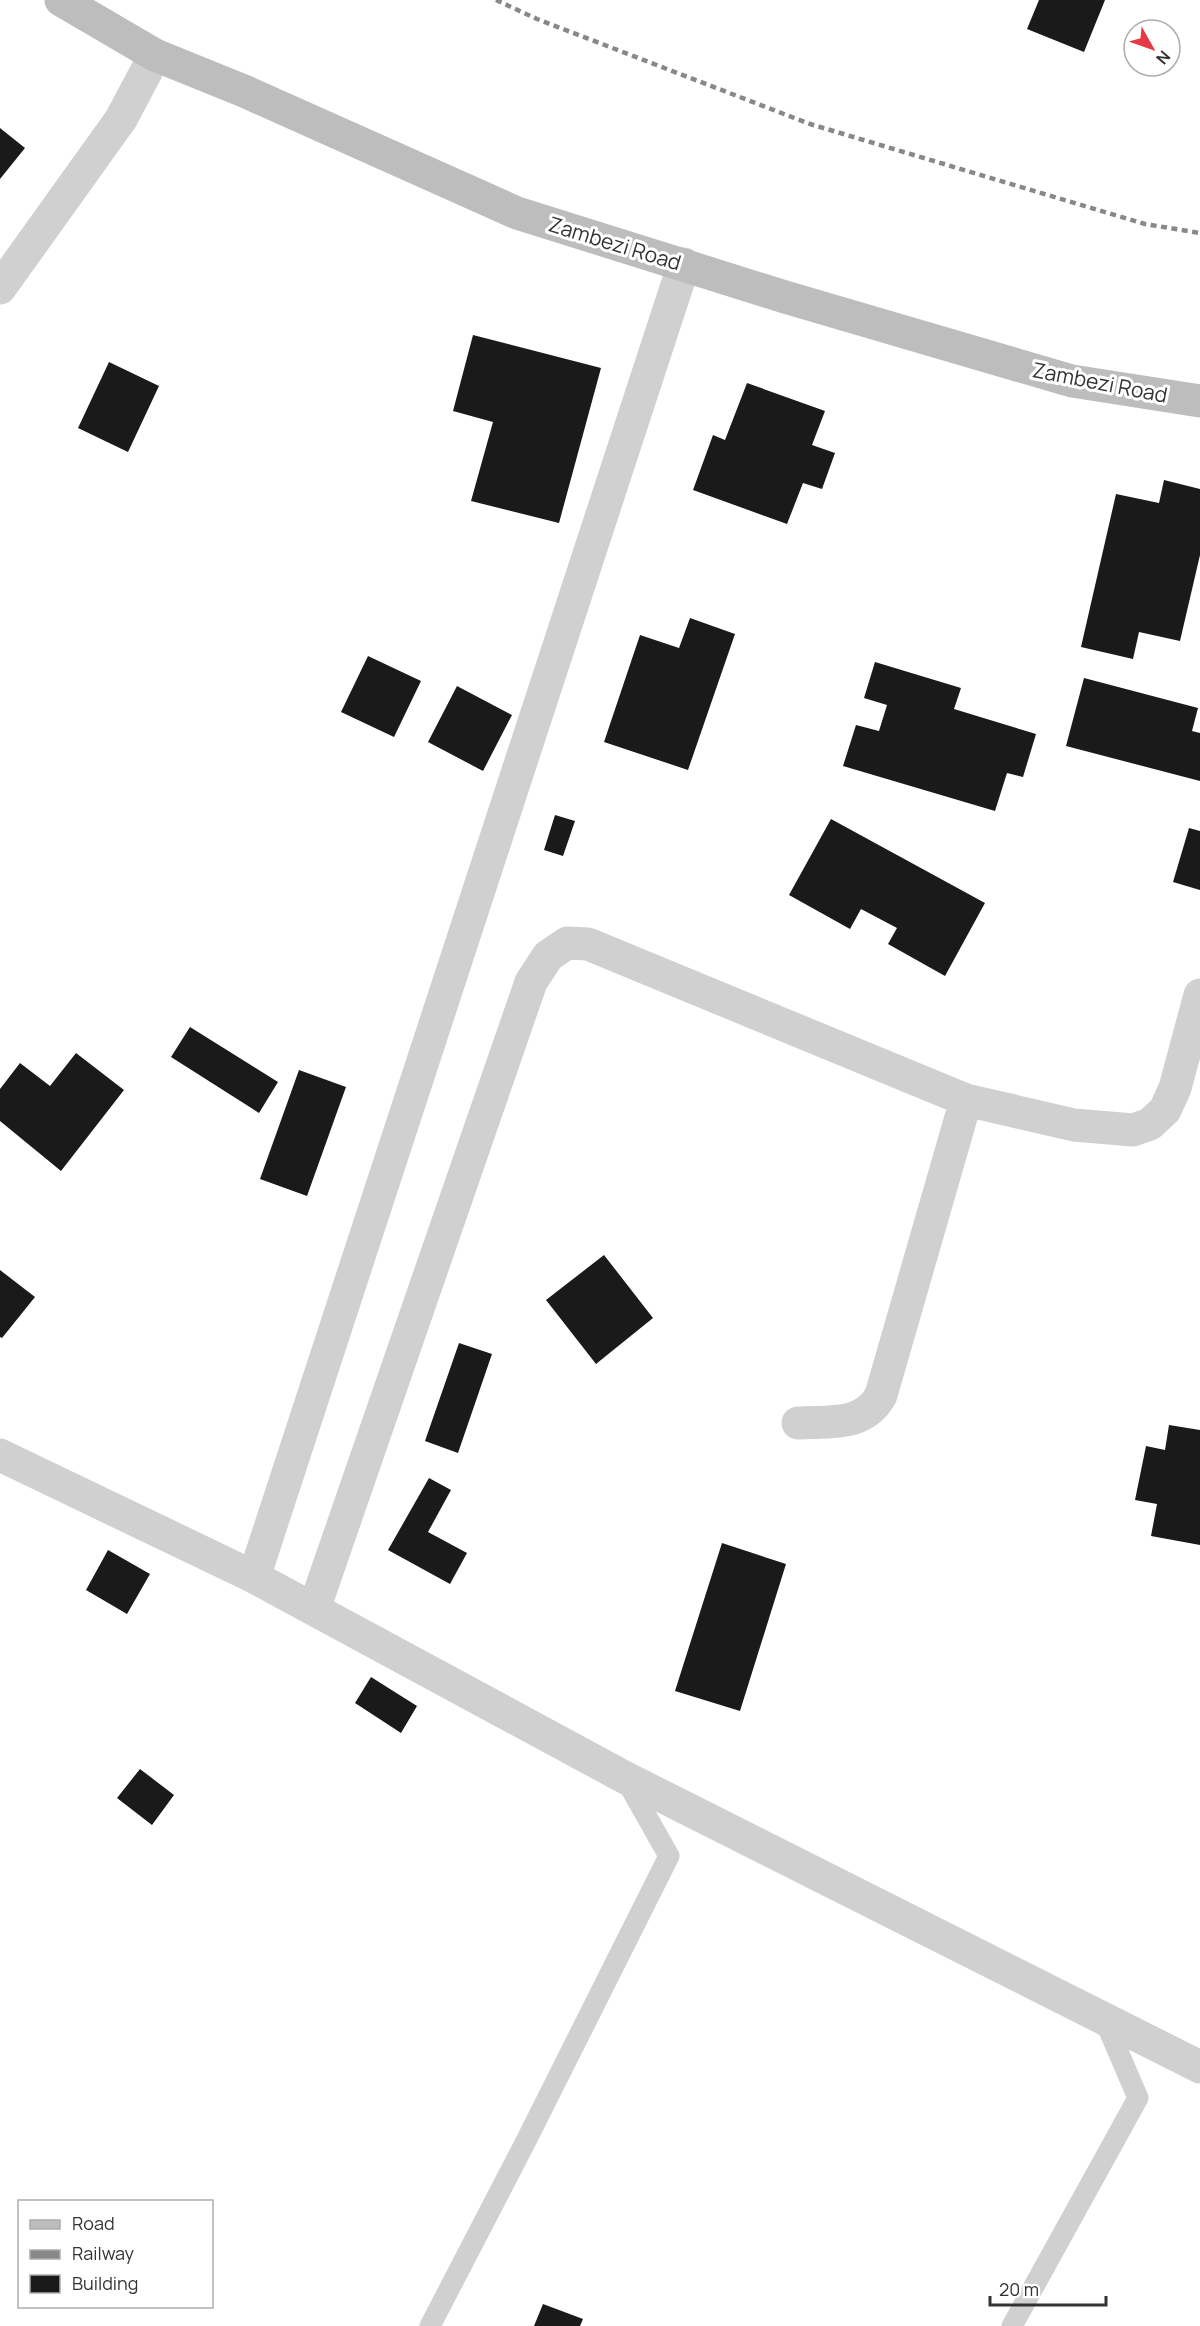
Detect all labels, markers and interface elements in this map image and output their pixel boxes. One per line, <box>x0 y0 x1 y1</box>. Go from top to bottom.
north arrow <box>1122 18 1182 78</box>
text: N <box>1151 46 1176 69</box>
street label: Zambezi Road <box>545 210 685 276</box>
street label: Zambezi Road <box>1030 355 1170 409</box>
legend <box>18 2200 213 2308</box>
text: Road <box>72 2211 115 2235</box>
text: Railway <box>72 2241 134 2265</box>
scale bar <box>990 2269 1106 2307</box>
text: Building <box>72 2271 138 2295</box>
text: 20 m <box>999 2277 1039 2301</box>

